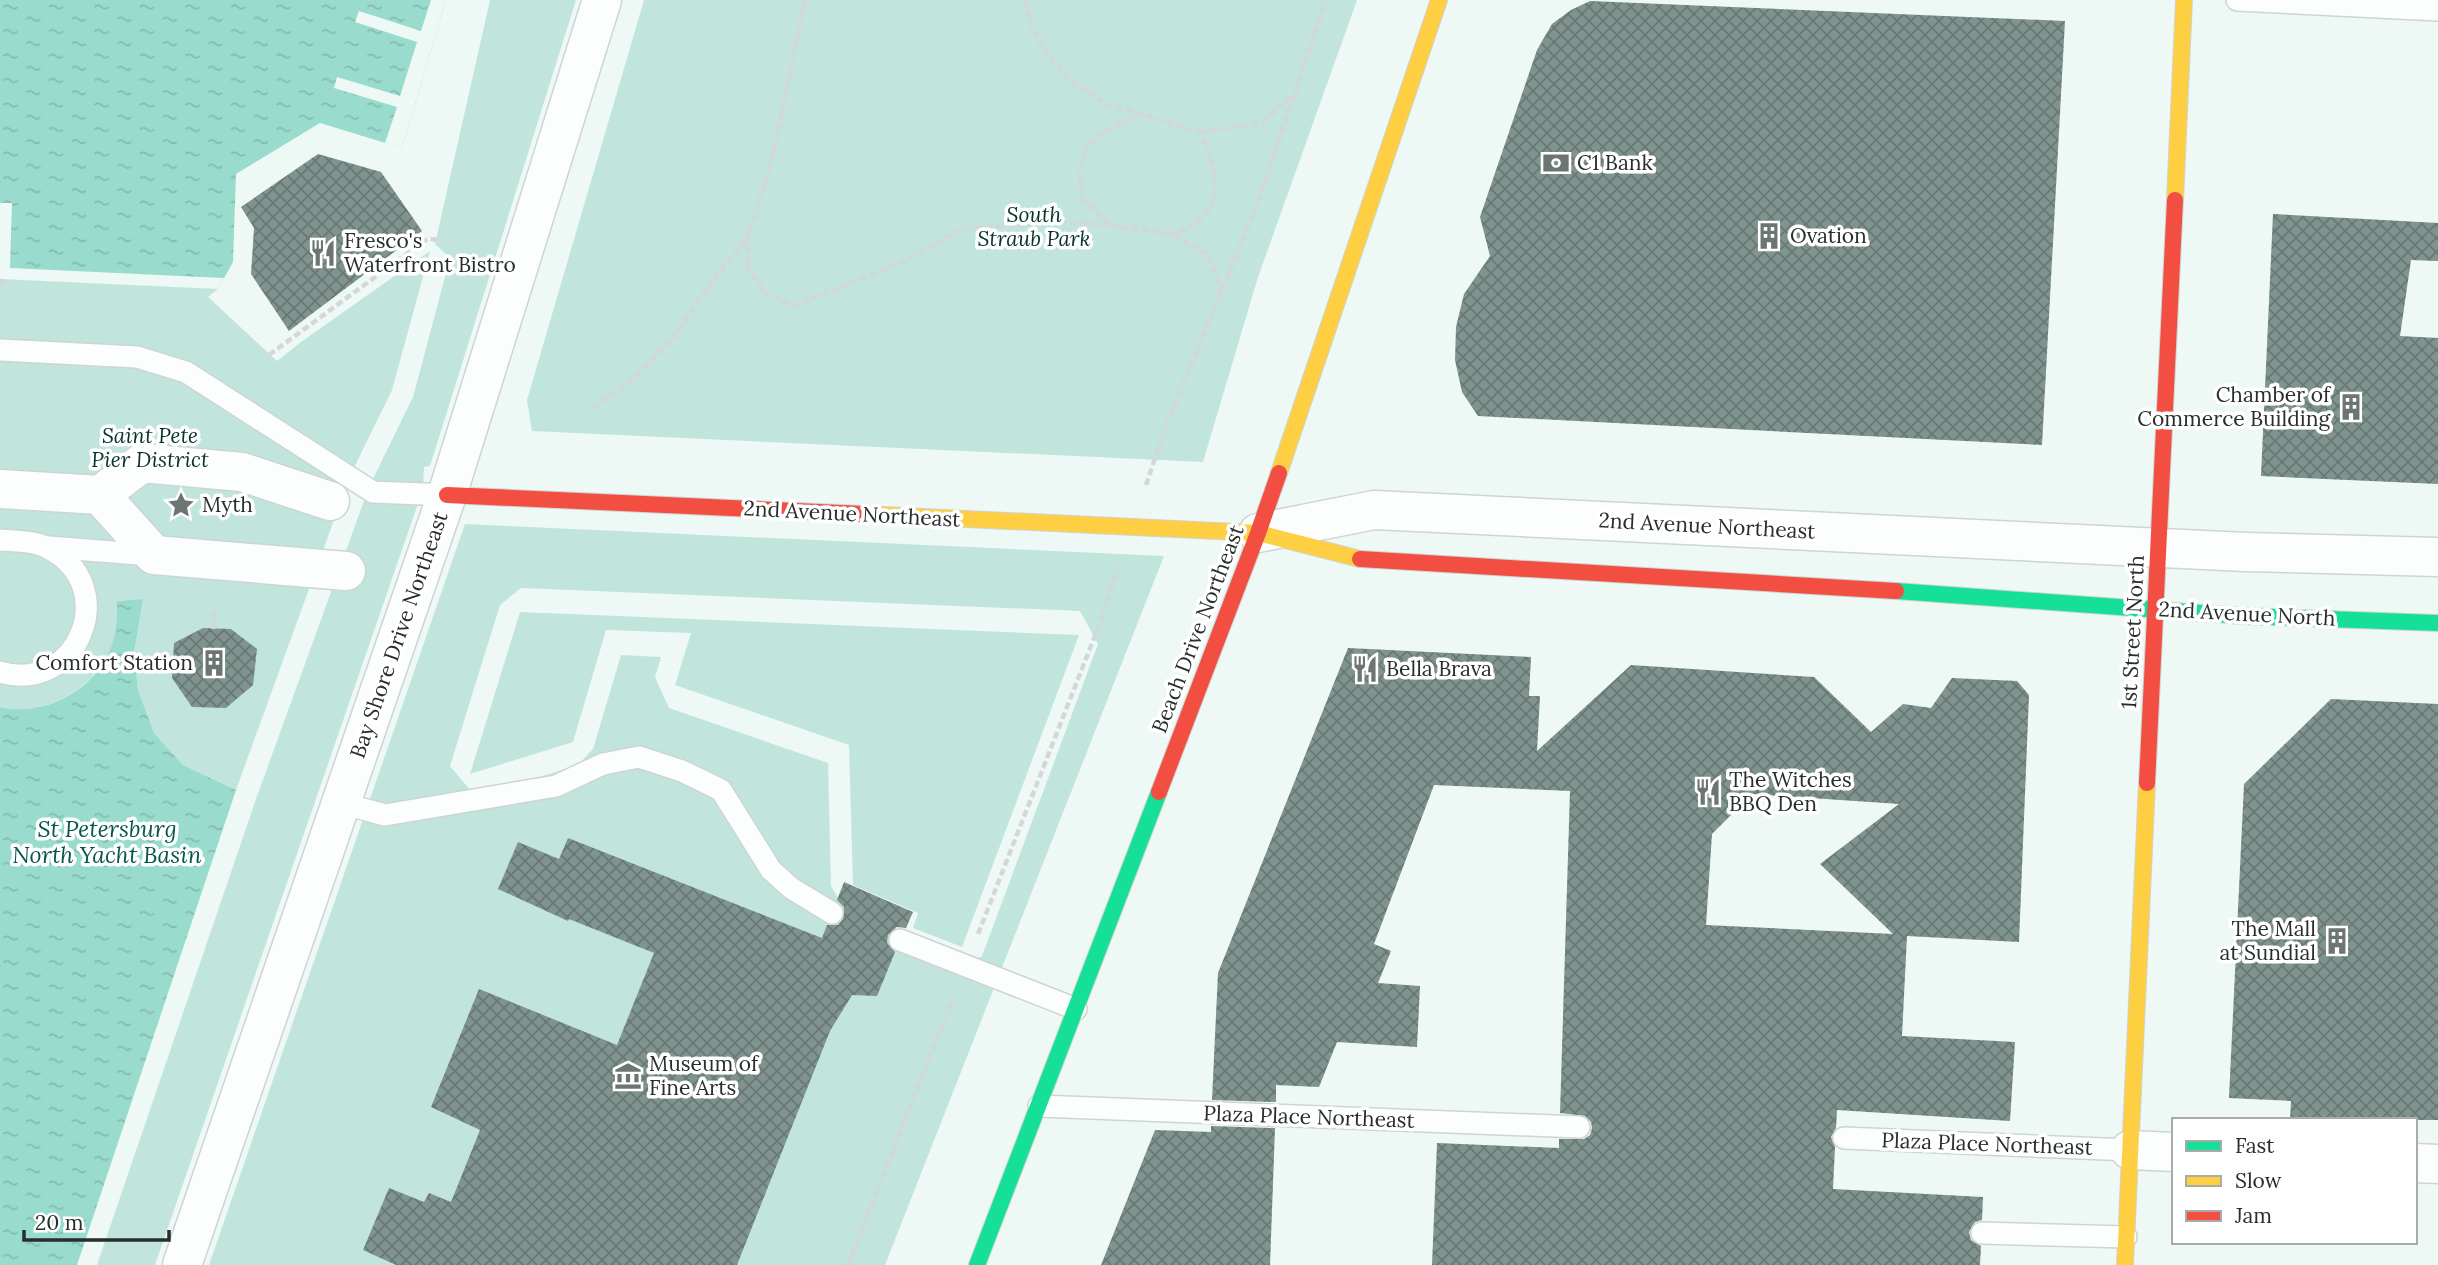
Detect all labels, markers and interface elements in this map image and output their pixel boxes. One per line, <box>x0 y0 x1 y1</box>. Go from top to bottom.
bank icon: C1 Bank <box>1541 148 1571 178</box>
place label: C1 Bank <box>1577 149 1653 176</box>
park label: South Straub Park <box>977 201 1091 252</box>
building icon: Ovation <box>1754 221 1784 251</box>
place label: Ovation <box>1790 222 1867 249</box>
place label: Fresco's Waterfront Bistro <box>344 227 516 278</box>
restaurant icon: Fresco's Waterfront Bistro <box>308 238 338 268</box>
place label: Chamber of Commerce Building <box>2137 381 2332 432</box>
building icon: Chamber of Commerce Building <box>2336 392 2366 422</box>
park label: Saint Pete Pier District <box>91 422 209 473</box>
place icon: Myth <box>166 490 196 520</box>
place label: Myth <box>202 491 253 518</box>
street label: 2nd Avenue Northeast <box>743 494 962 533</box>
street label: 2nd Avenue Northeast <box>1598 506 1817 545</box>
street label: Bay Shore Drive Northeast <box>344 507 454 762</box>
street label: Beach Drive Northeast <box>1145 520 1250 737</box>
street label: 1st Street North <box>2115 554 2150 710</box>
street label: 2nd Avenue North <box>2158 595 2336 632</box>
building icon: Comfort Station <box>199 648 229 678</box>
place label: Comfort Station <box>35 649 193 676</box>
restaurant icon: Bella Brava <box>1350 654 1380 684</box>
place label: Bella Brava <box>1386 655 1492 682</box>
place label: The Witches BBQ Den <box>1729 766 1852 817</box>
restaurant icon: The Witches BBQ Den <box>1693 777 1723 807</box>
water label: St Petersburg North Yacht Basin <box>12 814 202 869</box>
place label: The Mall at Sundial <box>2220 915 2316 966</box>
building icon: The Mall at Sundial <box>2322 926 2352 956</box>
place label: Museum of Fine Arts <box>649 1050 760 1101</box>
museum icon: Museum of Fine Arts <box>613 1061 643 1091</box>
street label: Plaza Place Northeast <box>1203 1099 1416 1134</box>
legend <box>2172 1118 2417 1244</box>
street label: Plaza Place Northeast <box>1881 1126 2094 1161</box>
text: Fast <box>2235 1132 2275 1159</box>
text: Slow <box>2235 1167 2282 1194</box>
scale bar <box>24 1198 170 1242</box>
text: Jam <box>2234 1202 2272 1229</box>
text: 20 m <box>35 1209 84 1236</box>

